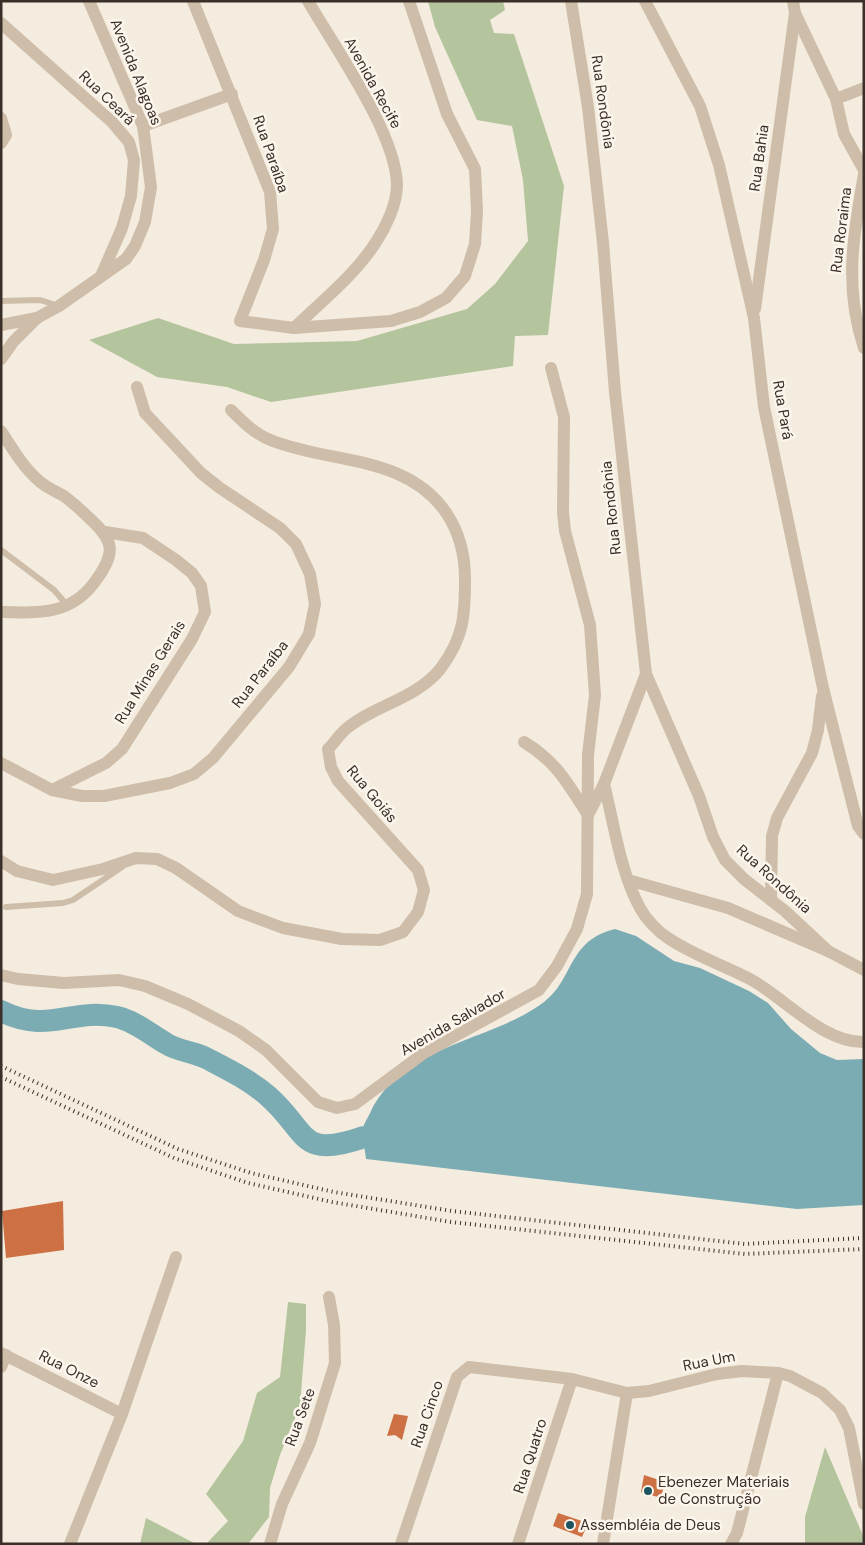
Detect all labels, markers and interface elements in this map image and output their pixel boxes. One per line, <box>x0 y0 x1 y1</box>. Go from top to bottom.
street label: Avenida Alagoas <box>106 16 166 128</box>
street label: Avenida Recife <box>340 34 406 132</box>
street label: Rua Rondônia <box>587 54 619 150</box>
street label: Rua Ceará <box>75 66 139 130</box>
street label: Rua Paraíba <box>248 113 294 195</box>
street label: Rua Bahia <box>744 123 774 193</box>
street label: Rua Roraima <box>826 186 856 274</box>
street label: Rua Pará <box>768 379 798 441</box>
street label: Rua Rondônia <box>596 460 626 556</box>
street label: Rua Minas Gerais <box>110 616 190 728</box>
street label: Rua Paraíba <box>227 636 293 712</box>
street label: Rua Goiás <box>342 761 402 827</box>
street label: Rua Rondônia <box>732 840 816 918</box>
street label: Avenida Salvador <box>397 983 510 1060</box>
street label: Rua Onze <box>35 1345 103 1393</box>
street label: Rua Um <box>681 1346 737 1376</box>
street label: Rua Cinco <box>406 1378 448 1450</box>
street label: Rua Sete <box>280 1385 320 1449</box>
street label: Rua Quatro <box>508 1416 552 1496</box>
place label: Ebenezer Materiais de Construção <box>658 1472 790 1509</box>
marker: Ebenezer Materiais de Construção <box>642 1485 654 1497</box>
place label: Assembléia de Deus <box>580 1515 721 1535</box>
marker: Assembléia de Deus <box>564 1519 576 1531</box>

